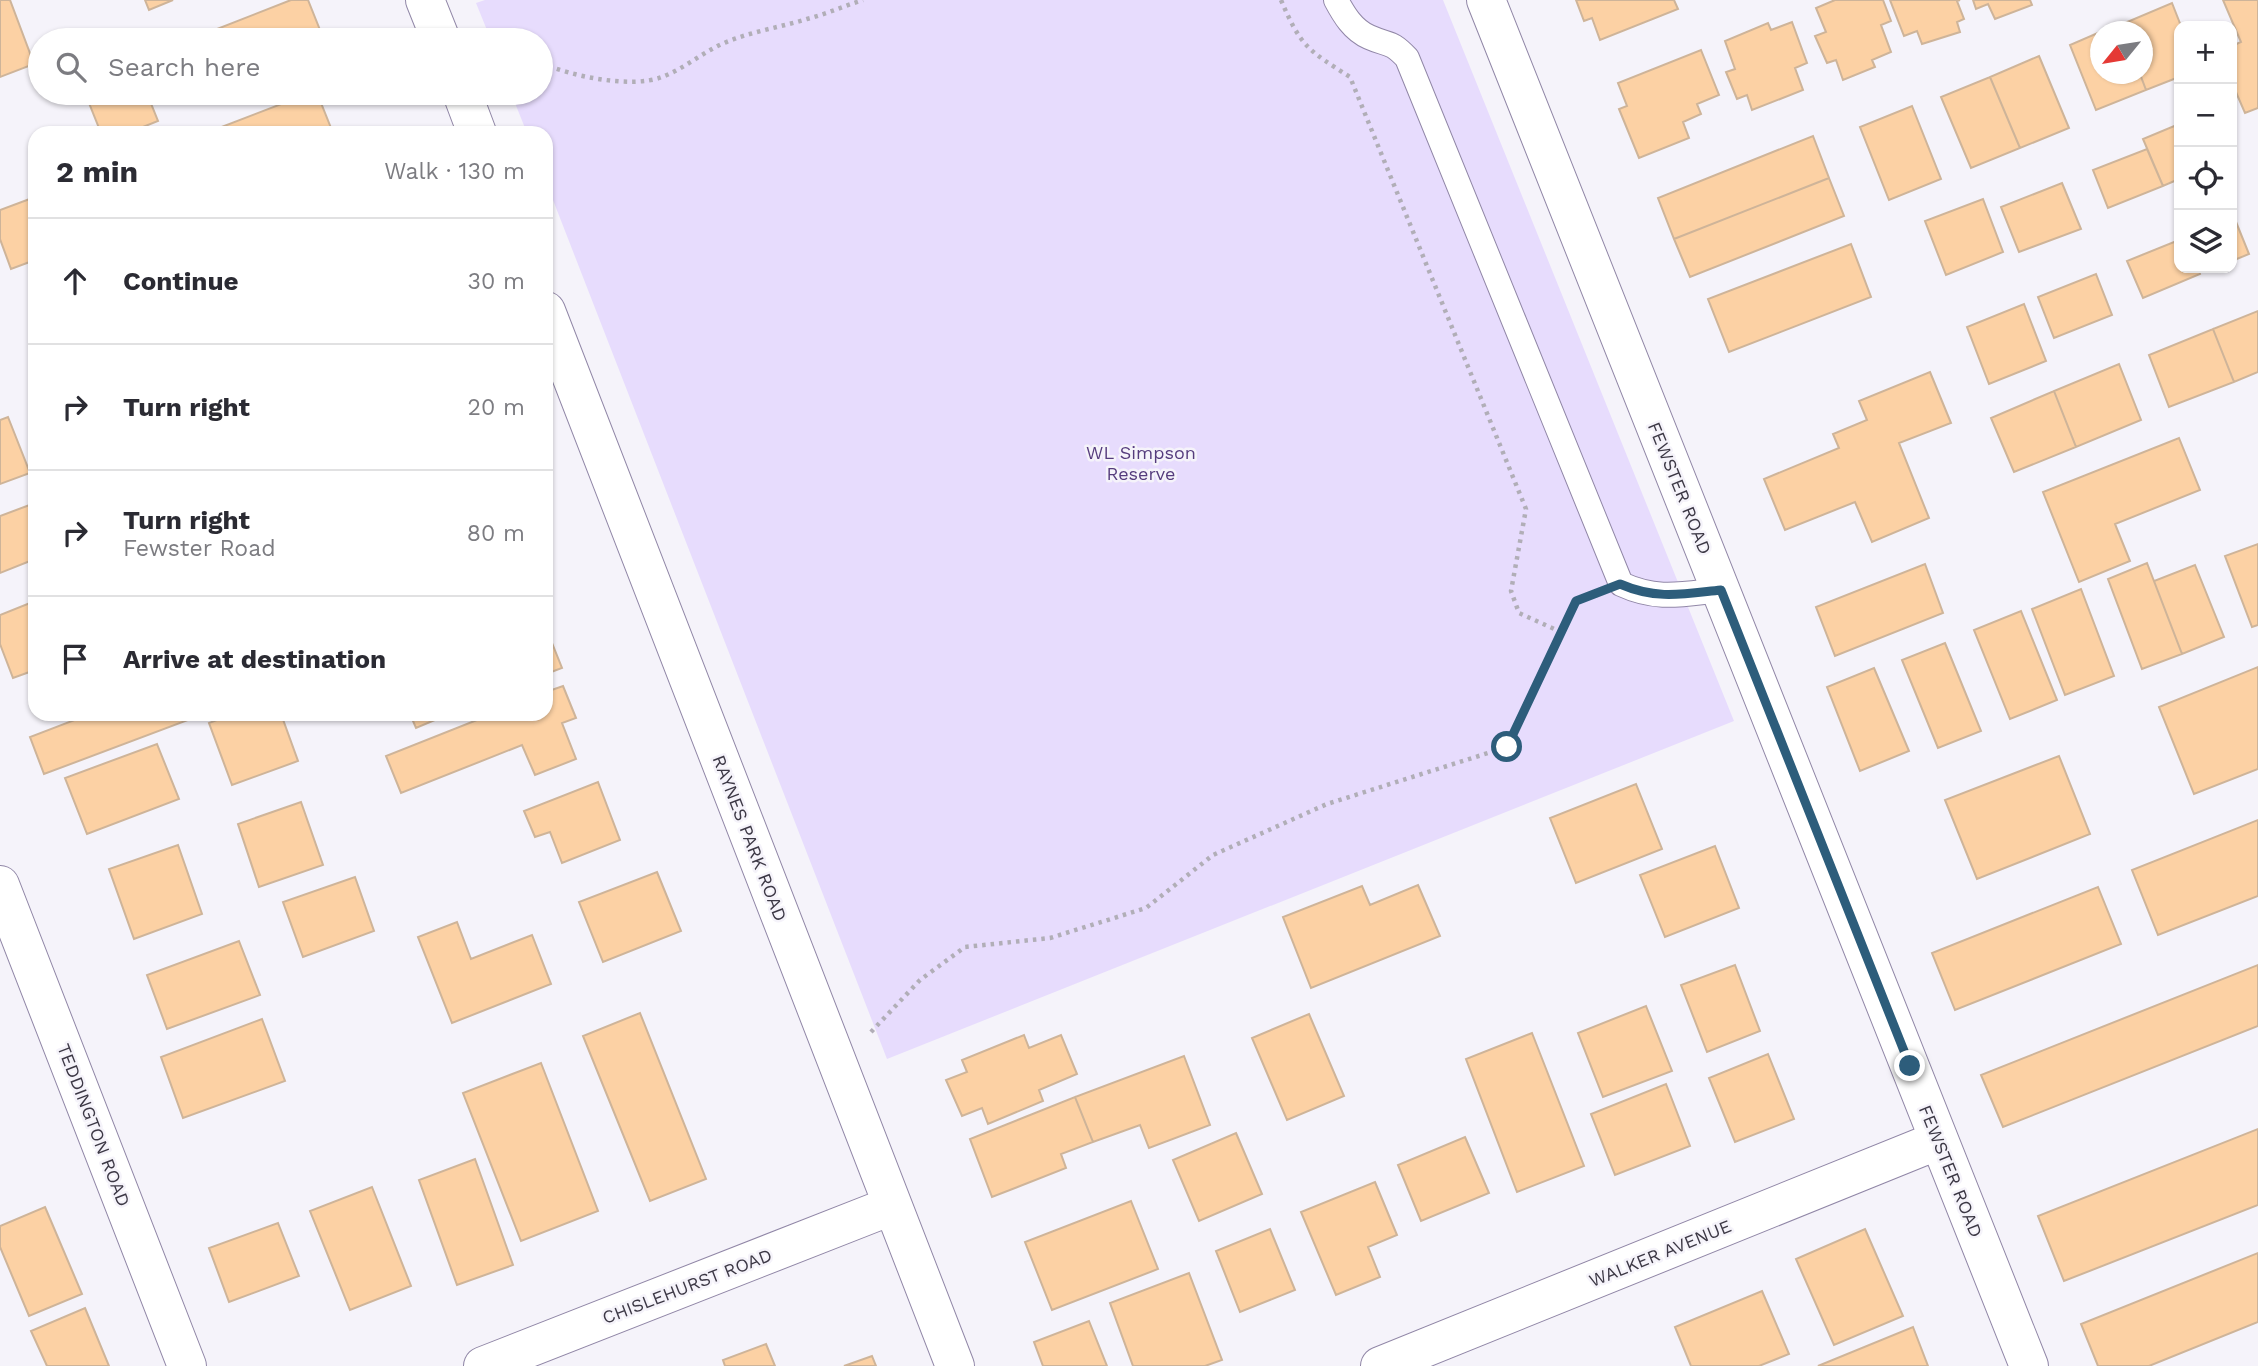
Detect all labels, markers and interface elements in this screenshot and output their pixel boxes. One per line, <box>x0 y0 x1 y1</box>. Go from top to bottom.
north arrow <box>2090 21 2153 84</box>
map controls <box>2174 21 2237 273</box>
button: + <box>2174 21 2237 84</box>
search box <box>28 28 553 105</box>
icon: search <box>52 48 90 86</box>
text: Search here <box>108 52 260 82</box>
button: − <box>2174 84 2237 147</box>
button: locate <box>2174 147 2237 210</box>
text: 2 min <box>56 154 138 189</box>
text: Walk · 130 m <box>384 158 525 185</box>
button: layers <box>2174 210 2237 273</box>
icon: ahead <box>56 262 94 300</box>
text: Continue <box>123 266 239 296</box>
text: 30 m <box>468 268 525 295</box>
icon: right <box>56 388 94 426</box>
text: Turn right <box>123 392 250 422</box>
text: 20 m <box>468 394 525 421</box>
street label: FEWSTER ROAD <box>1644 419 1716 557</box>
park label: WL Simpson Reserve <box>1086 442 1196 484</box>
text: Turn right <box>123 505 250 535</box>
icon: right <box>56 514 94 552</box>
text: 80 m <box>467 520 525 547</box>
text: Fewster Road <box>123 535 276 562</box>
icon: arrive <box>56 640 94 678</box>
text: Arrive at destination <box>123 644 386 674</box>
route start <box>1491 731 1522 762</box>
street label: RAYNES PARK ROAD <box>709 752 791 924</box>
street label: TEDDINGTON ROAD <box>53 1041 135 1209</box>
route end <box>1894 1050 1925 1081</box>
street label: FEWSTER ROAD <box>1915 1102 1987 1240</box>
street label: WALKER AVENUE <box>1586 1215 1734 1291</box>
street label: CHISLEHURST ROAD <box>599 1244 775 1328</box>

